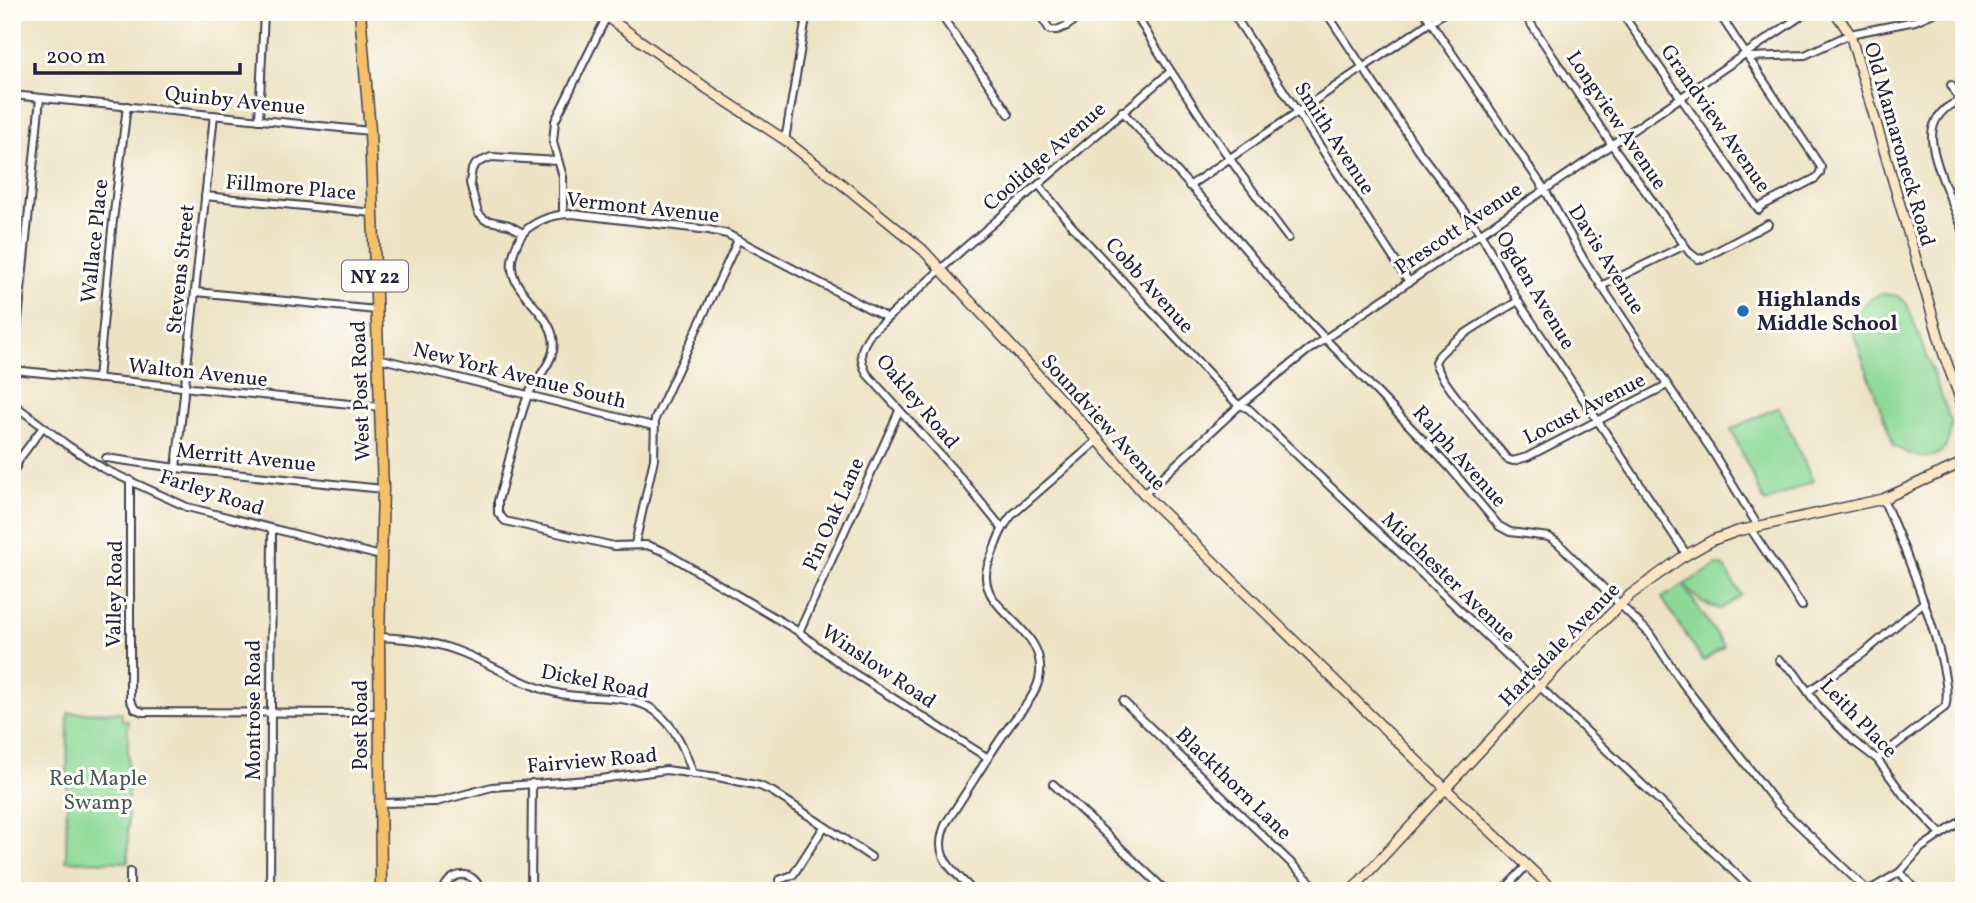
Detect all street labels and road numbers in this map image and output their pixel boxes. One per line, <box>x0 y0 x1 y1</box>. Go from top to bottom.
street label: Grandview Avenue <box>1653 39 1777 199</box>
street label: Old Mamaroneck Road <box>1856 39 1942 250</box>
street label: Longview Avenue <box>1558 46 1673 196</box>
street label: Smith Avenue <box>1286 77 1381 201</box>
street label: Quinby Avenue <box>163 80 306 123</box>
street label: Coolidge Avenue <box>977 96 1113 219</box>
street label: Fillmore Place <box>224 168 357 209</box>
street label: Prescott Avenue <box>1389 176 1528 283</box>
street label: Wallace Place <box>75 177 116 305</box>
street label: Vermont Avenue <box>565 186 721 231</box>
street label: Davis Avenue <box>1560 199 1651 320</box>
street label: Stevens Street <box>160 203 203 335</box>
street label: Ogden Avenue <box>1488 226 1581 355</box>
street label: Cobb Avenue <box>1098 232 1200 340</box>
road number: NY 22 <box>342 260 408 292</box>
street label: West Post Road <box>345 320 378 462</box>
street label: New York Avenue South <box>410 336 629 417</box>
street label: Oakley Road <box>869 348 965 456</box>
street label: Soundview Avenue <box>1034 348 1172 498</box>
street label: Walton Avenue <box>127 352 269 395</box>
street label: Locust Avenue <box>1519 366 1651 453</box>
street label: Ralph Avenue <box>1405 400 1513 514</box>
street label: Merritt Avenue <box>174 437 317 480</box>
street label: Pin Oak Lane <box>796 453 872 576</box>
street label: Farley Road <box>156 463 268 524</box>
street label: Midchester Avenue <box>1374 506 1522 650</box>
street label: Valley Road <box>100 540 131 648</box>
street label: Hartsdale Avenue <box>1493 576 1627 714</box>
street label: Winslow Road <box>815 618 941 716</box>
street label: Montrose Road <box>240 640 269 780</box>
street label: Dickel Road <box>538 658 651 707</box>
street label: Leith Place <box>1813 673 1903 765</box>
street label: Post Road <box>347 680 376 770</box>
street label: Blackthorn Lane <box>1168 721 1298 847</box>
street label: Fairview Road <box>526 741 659 782</box>

